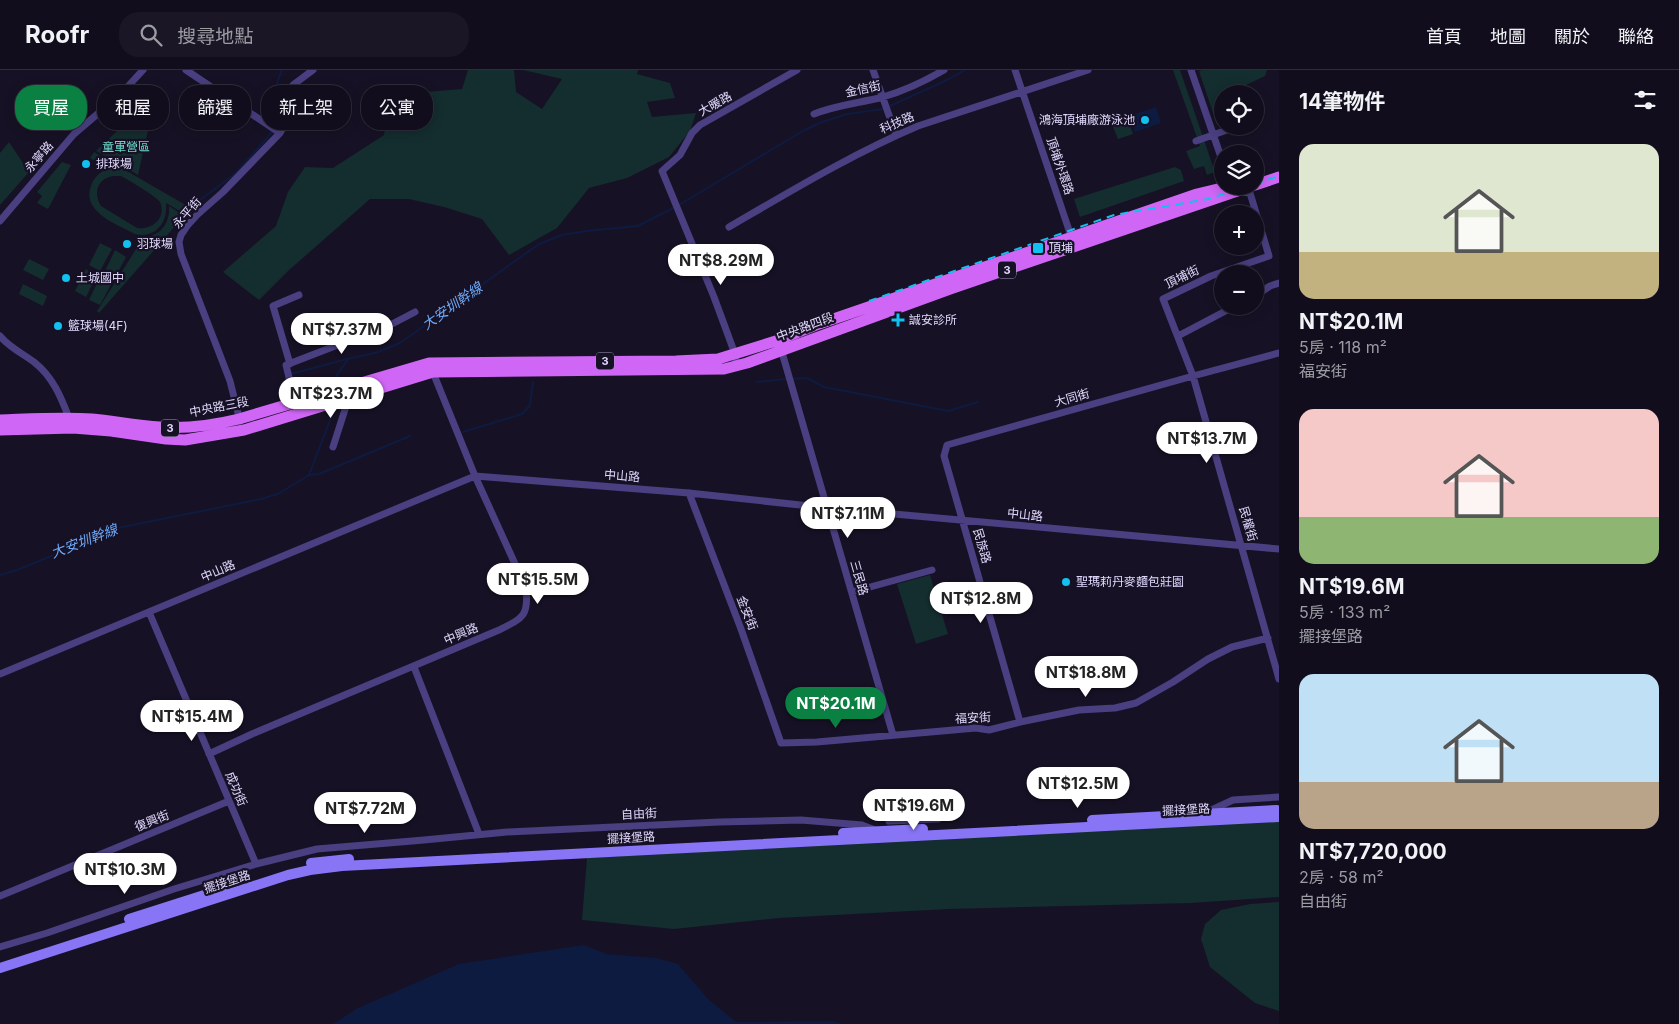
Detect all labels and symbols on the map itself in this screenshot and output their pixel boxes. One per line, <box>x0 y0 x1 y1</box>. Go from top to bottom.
street label: 金信街 <box>844 77 882 100</box>
street label: 大暖路 <box>695 88 734 119</box>
street label: 科技路 <box>877 109 916 136</box>
place label: 鴻海頂埔廠游泳池 <box>1039 112 1135 127</box>
marker: 鴻海頂埔廠游泳池 <box>1139 114 1151 126</box>
street label: 頂埔外環路 <box>1044 135 1077 197</box>
street label: 永寧路 <box>21 138 56 175</box>
park label: 童軍營區 <box>102 139 150 154</box>
place label: 排球場 <box>96 156 132 171</box>
marker: 排球場 <box>80 158 92 170</box>
street label: 永平街 <box>169 194 204 231</box>
place label: 羽球場 <box>137 236 173 251</box>
marker: 羽球場 <box>121 238 133 250</box>
place label: 頂埔 <box>1049 240 1073 255</box>
marker: 頂埔 <box>1031 241 1045 255</box>
pin: NT$8.29M <box>669 244 773 286</box>
road number: 3 <box>998 262 1016 278</box>
street label: 頂埔街 <box>1162 262 1201 291</box>
place label: 土城國中 <box>76 270 124 285</box>
marker: 土城國中 <box>60 272 72 284</box>
water label: 大安圳幹線 <box>418 277 487 333</box>
street label: 中央路四段 <box>774 309 836 344</box>
pin: NT$7.37M <box>290 312 394 355</box>
place label: 誠安診所 <box>909 312 957 327</box>
marker: 誠安診所 <box>891 313 905 327</box>
place label: 籃球場(4F) <box>68 318 128 333</box>
marker: 籃球場(4F) <box>52 320 64 332</box>
road number: 3 <box>596 352 614 370</box>
pin: NT$23.7M <box>279 376 383 419</box>
street label: 大同街 <box>1052 385 1091 410</box>
street label: 中央路三段 <box>188 393 250 420</box>
road number: 3 <box>161 419 179 436</box>
pin: NT$13.7M <box>1155 422 1259 464</box>
street label: 中山路 <box>603 466 641 485</box>
pin: NT$7.11M <box>796 496 900 539</box>
street label: 民權街 <box>1236 504 1261 543</box>
street label: 中山路 <box>1006 505 1044 524</box>
water label: 大安圳幹線 <box>48 519 121 561</box>
street label: 民族路 <box>970 526 995 565</box>
street label: 中山路 <box>198 557 237 584</box>
street label: 三民路 <box>847 558 872 597</box>
pin: NT$15.5M <box>486 562 590 605</box>
place label: 聖瑪莉丹麥麵包莊園 <box>1076 574 1184 589</box>
marker: 聖瑪莉丹麥麵包莊園 <box>1060 576 1072 588</box>
pin: NT$12.8M <box>929 582 1033 624</box>
street label: 金安街 <box>734 593 761 632</box>
street label: 中興路 <box>441 620 480 647</box>
pin: NT$18.8M <box>1034 656 1138 698</box>
pin: NT$20.1M <box>784 686 888 729</box>
pin: NT$15.4M <box>140 700 244 742</box>
street label: 福安街 <box>955 709 991 726</box>
pin: NT$12.5M <box>1026 766 1130 809</box>
street label: 成功街 <box>223 769 250 808</box>
pin: NT$19.6M <box>862 788 966 831</box>
pin: NT$7.72M <box>313 792 417 834</box>
street label: 擺接堡路 <box>1162 801 1210 818</box>
street label: 自由街 <box>621 805 657 822</box>
street label: 復興街 <box>132 807 171 834</box>
street label: 擺接堡路 <box>607 829 655 846</box>
pin: NT$10.3M <box>73 852 177 895</box>
street label: 擺接堡路 <box>202 867 252 896</box>

